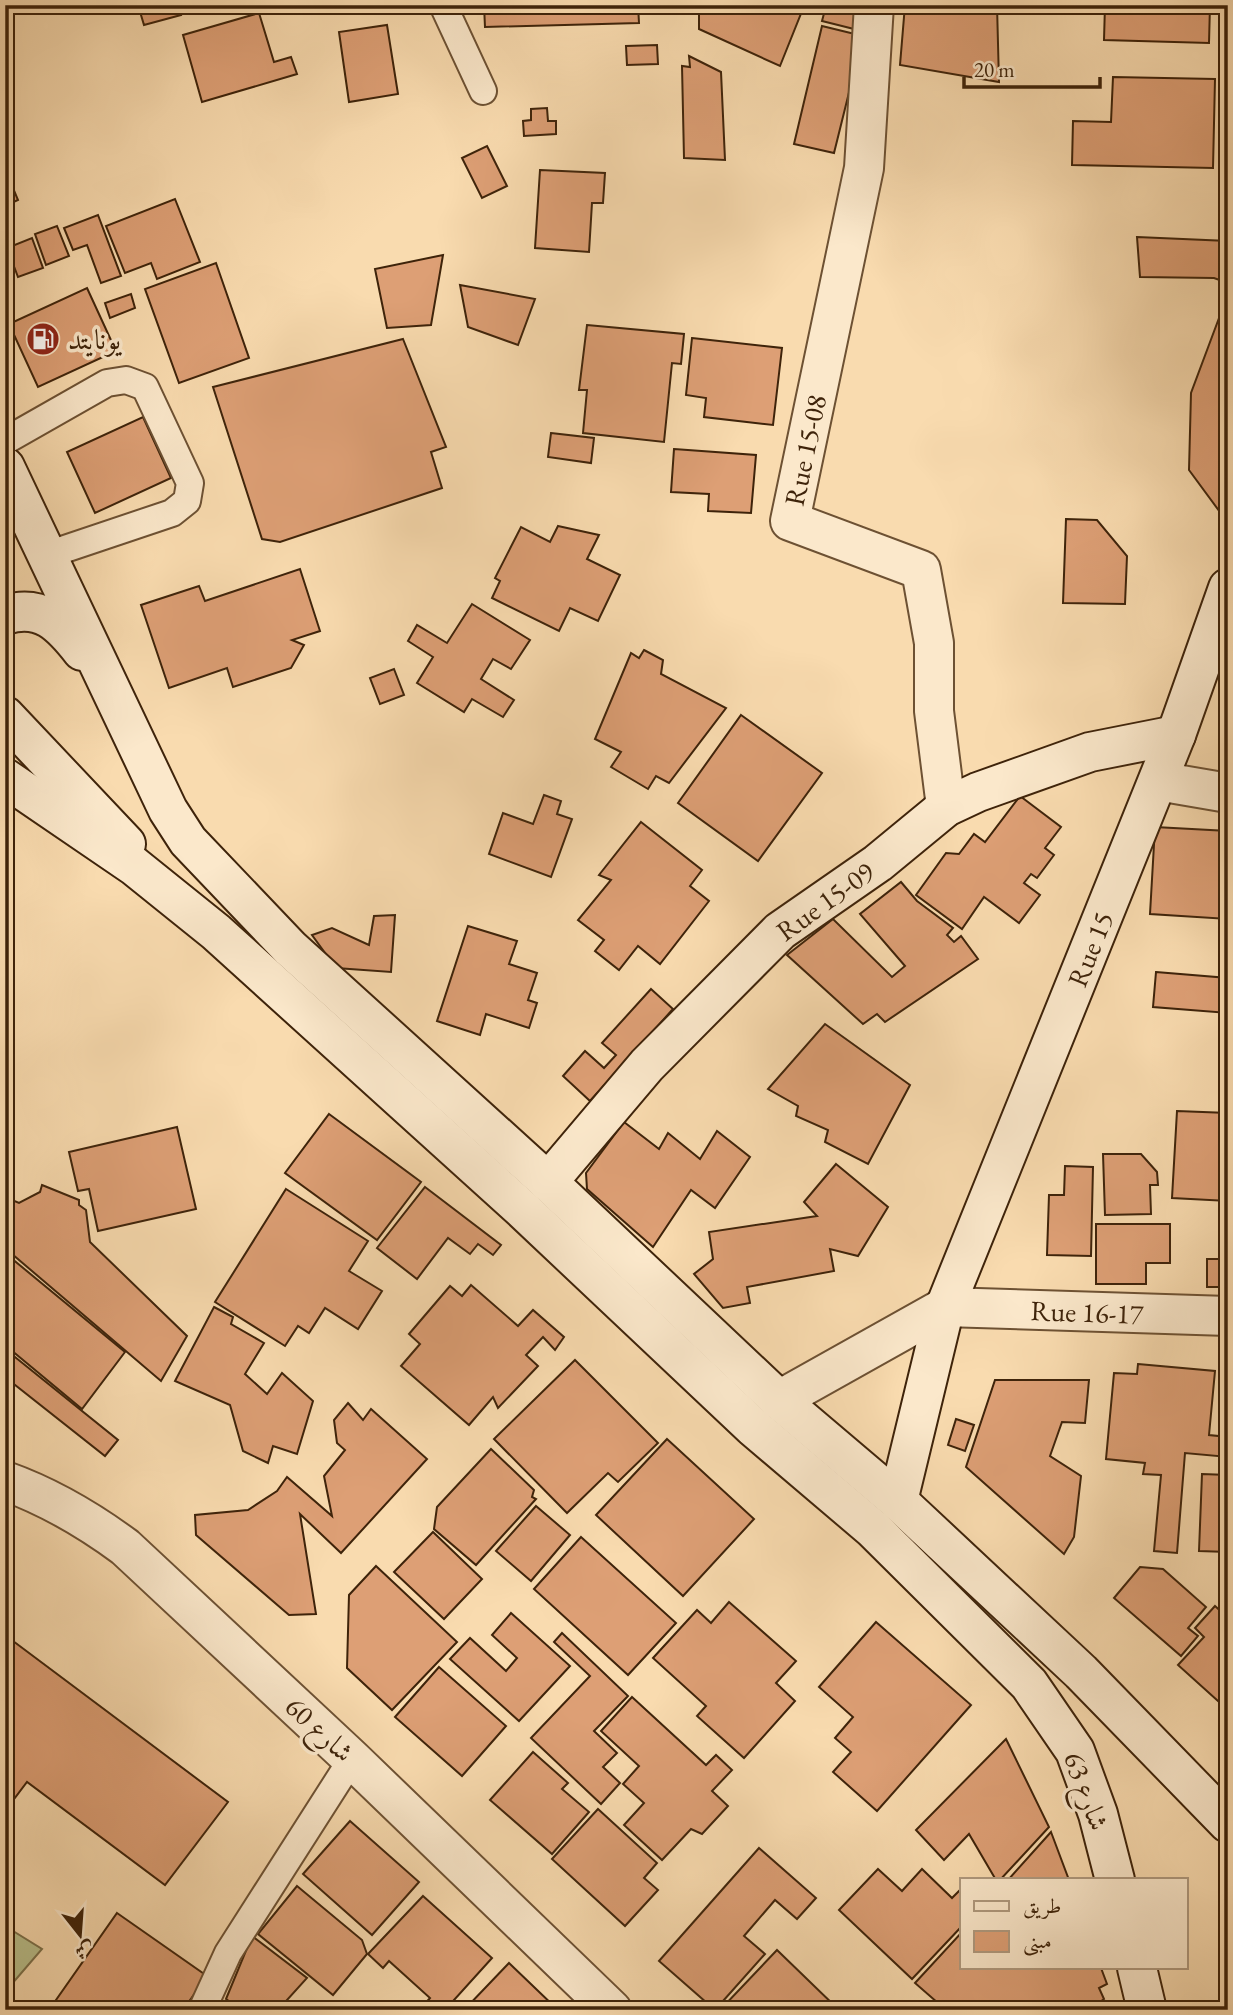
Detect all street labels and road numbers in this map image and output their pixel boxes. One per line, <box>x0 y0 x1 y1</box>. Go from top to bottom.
street label: Rue 15-08 <box>776 391 834 509</box>
street label: Rue 15-09 <box>769 853 881 949</box>
street label: Rue 15 <box>1059 906 1121 992</box>
street label: Rue 16-17 <box>1030 1292 1144 1332</box>
street label: شارع 60 <box>274 1688 362 1774</box>
street label: شارع 63 <box>1051 1747 1118 1837</box>

